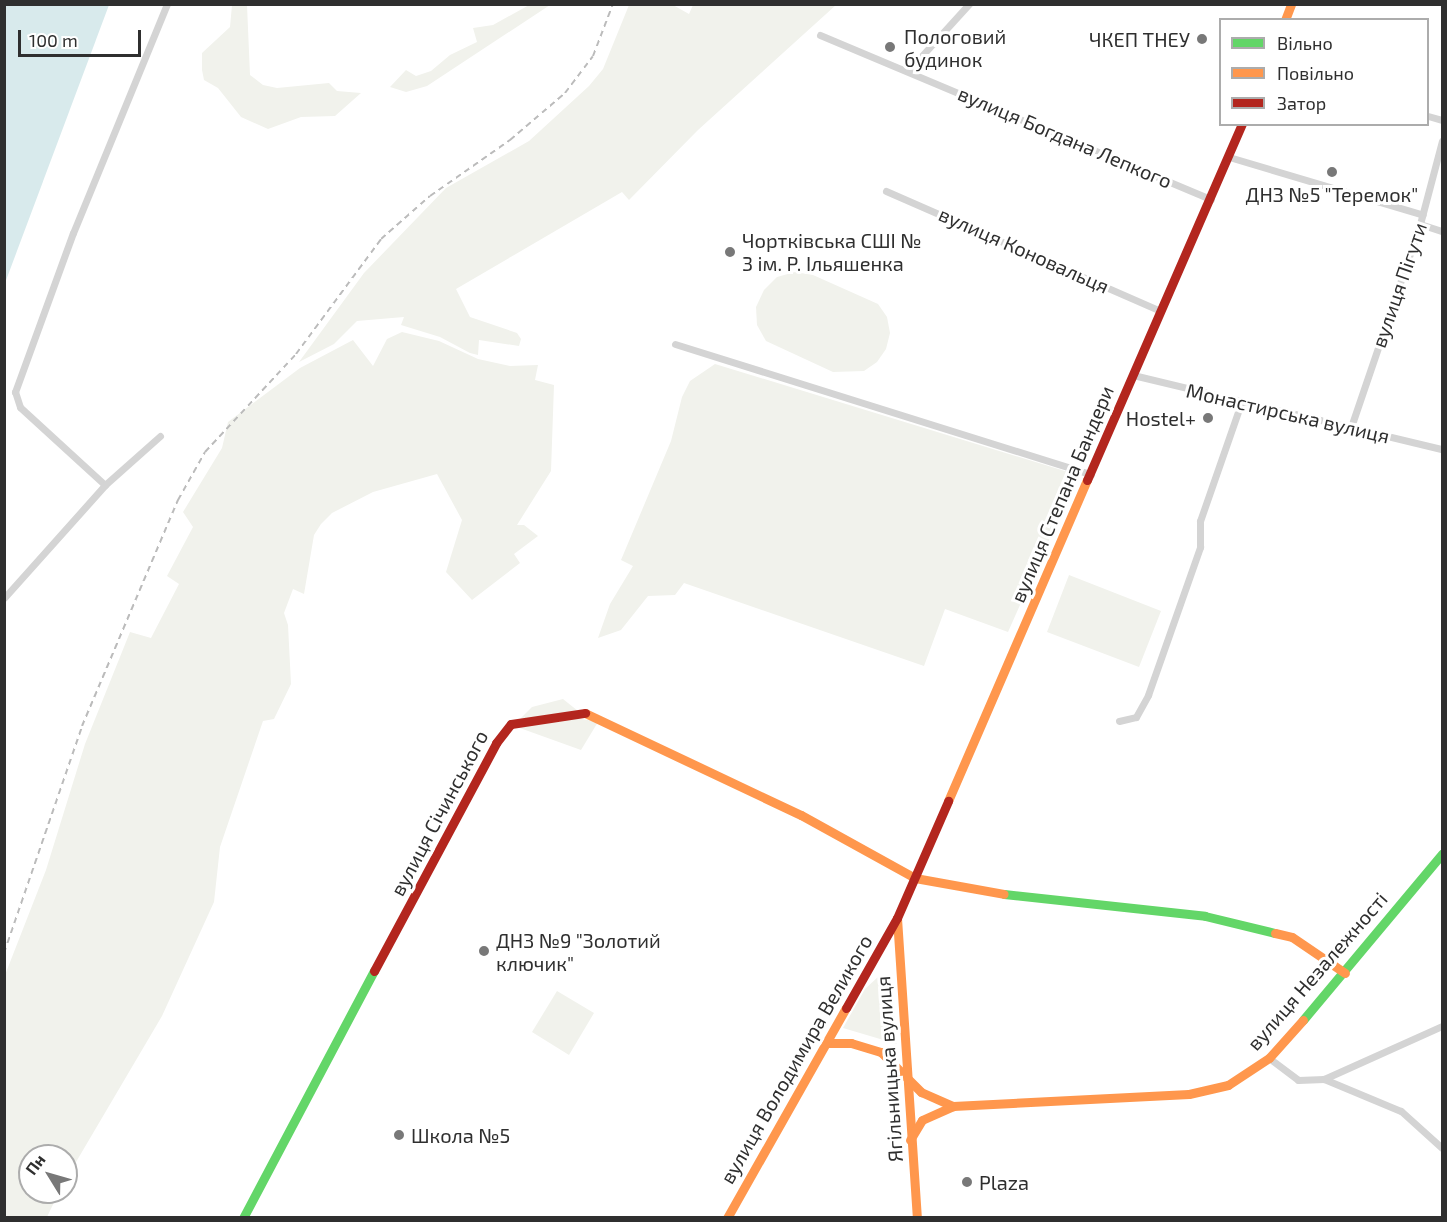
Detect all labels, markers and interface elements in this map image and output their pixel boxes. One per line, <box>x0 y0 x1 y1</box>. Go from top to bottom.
scale bar <box>21 18 144 56</box>
legend <box>1219 18 1429 126</box>
place label: Пологовий будинок <box>904 24 1006 71</box>
place label: ЧКЕП ТНЕУ <box>1089 27 1190 51</box>
text: 100 m <box>29 29 78 51</box>
marker: ЧКЕП ТНЕУ <box>1195 32 1209 46</box>
text: Вільно <box>1277 32 1333 54</box>
marker: Пологовий будинок <box>881 38 899 56</box>
text: Повільно <box>1277 62 1354 84</box>
street label: вулиця Богдана Лепкого <box>954 81 1176 193</box>
text: Затор <box>1277 92 1326 114</box>
marker: ДНЗ №5 "Теремок" <box>1325 165 1339 179</box>
place label: ДНЗ №5 "Теремок" <box>1245 182 1419 206</box>
street label: вулиця Коновальця <box>935 202 1113 298</box>
street label: вулиця Пігути <box>1366 219 1432 351</box>
place label: Чортківська СШІ № 3 ім. Р. Ільяшенка <box>742 228 922 275</box>
marker: Чортківська СШІ № 3 ім. Р. Ільяшенка <box>723 245 737 259</box>
street label: Монастирська вулиця <box>1184 378 1392 448</box>
street label: вулиця Степана Бандери <box>1005 382 1119 606</box>
place label: Hostel+ <box>1126 406 1196 430</box>
marker: Hostel+ <box>1201 411 1215 425</box>
street label: вулиця Січинського <box>385 726 493 900</box>
street label: вулиця Незалежності <box>1242 887 1392 1055</box>
place label: ДНЗ №9 "Золотий ключик" <box>496 928 661 975</box>
street label: вулиця Володимира Великого <box>715 930 877 1188</box>
marker: ДНЗ №9 "Золотий ключик" <box>477 944 491 958</box>
street label: Ягільницька вулиця <box>871 975 907 1163</box>
place label: Школа №5 <box>411 1123 510 1147</box>
marker: Школа №5 <box>392 1128 406 1142</box>
north arrow <box>18 1144 78 1204</box>
text: Пн <box>21 1150 49 1178</box>
place label: Plaza <box>979 1170 1029 1194</box>
marker: Plaza <box>960 1175 974 1189</box>

